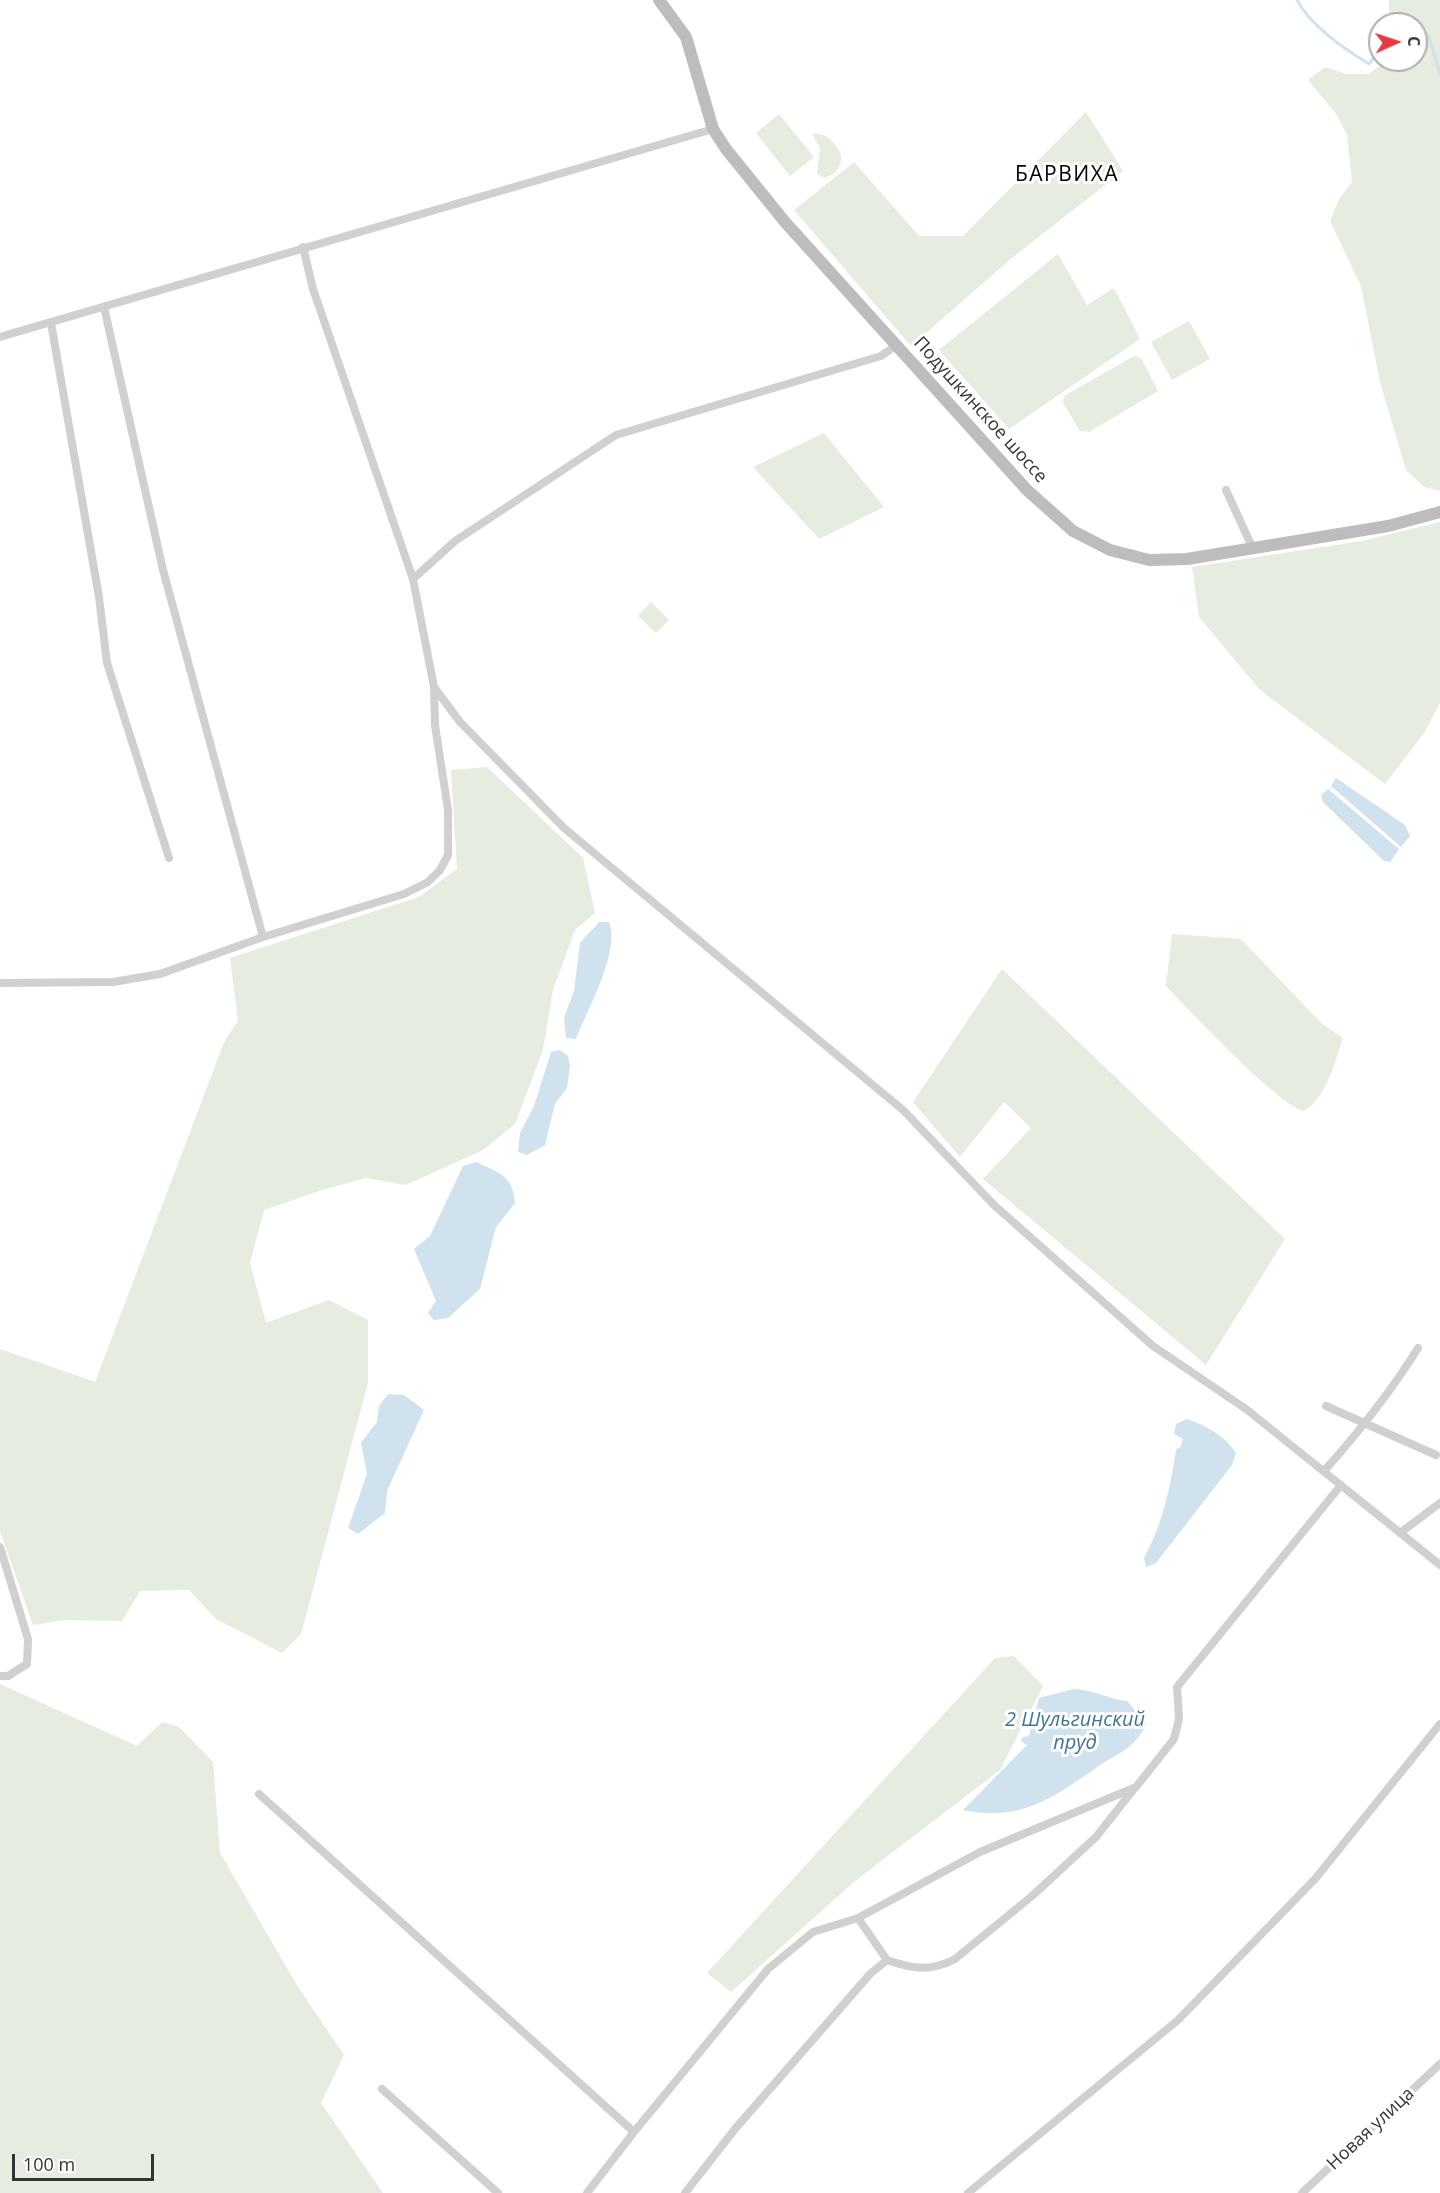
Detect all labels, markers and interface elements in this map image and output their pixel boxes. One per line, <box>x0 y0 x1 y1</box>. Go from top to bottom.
north arrow <box>1368 12 1428 72</box>
text: С <box>1403 35 1425 47</box>
district label: БАРВИХА <box>1015 162 1119 188</box>
street label: Подушкинское шоссе <box>909 332 1051 488</box>
water label: 2 Шульгинский пруд <box>1005 1708 1145 1755</box>
street label: Новая улица <box>1323 2083 1419 2175</box>
scale bar <box>15 2142 158 2180</box>
text: 100 m <box>23 2152 75 2176</box>

